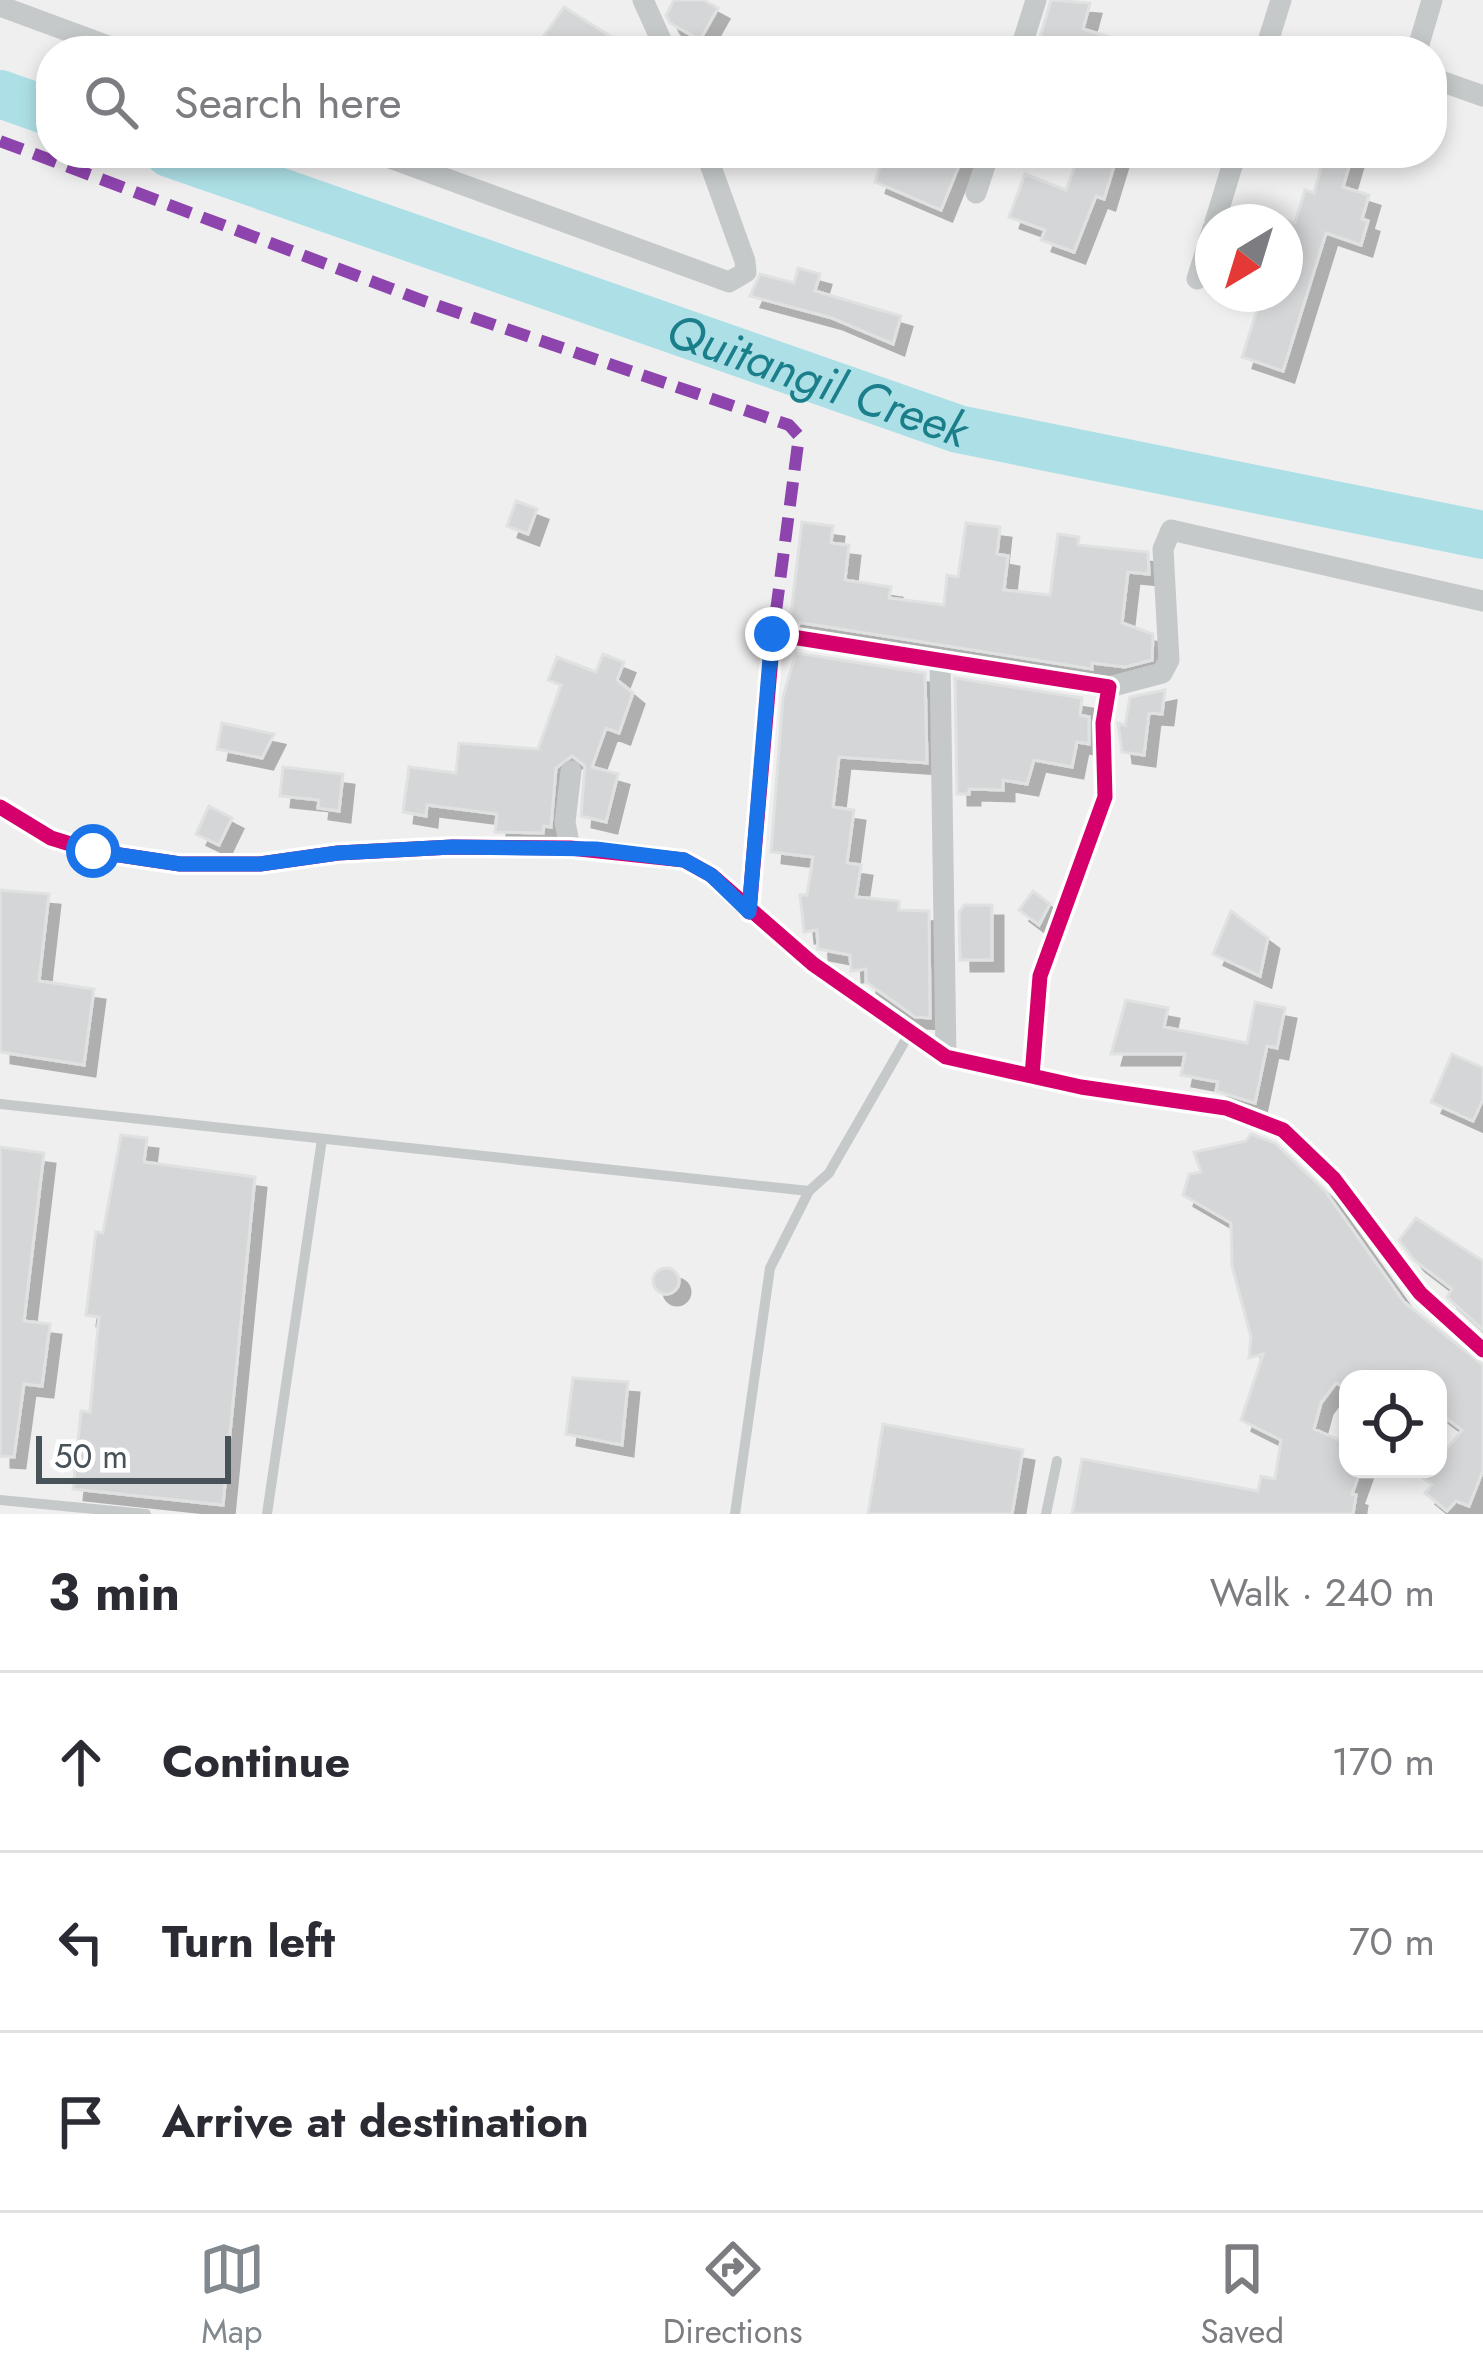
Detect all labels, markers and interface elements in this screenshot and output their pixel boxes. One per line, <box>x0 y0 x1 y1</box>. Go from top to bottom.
search box <box>36 36 1447 168</box>
icon: search <box>78 69 144 135</box>
text: Search here <box>174 70 402 135</box>
north arrow <box>1195 204 1303 312</box>
water label: Quitangil Creek <box>657 296 980 466</box>
route end <box>745 607 799 661</box>
route start <box>66 824 120 878</box>
map controls <box>1339 1370 1447 1478</box>
button: locate <box>1339 1370 1447 1478</box>
scale bar <box>36 1430 231 1483</box>
text: 50 m <box>54 1433 128 1480</box>
text: 3 min <box>48 1555 180 1629</box>
text: Walk · 240 m <box>1210 1564 1435 1621</box>
icon: ahead <box>48 1729 114 1795</box>
text: Continue <box>162 1729 350 1794</box>
text: 170 m <box>1331 1733 1435 1790</box>
icon: left <box>48 1909 114 1975</box>
text: Turn left <box>162 1909 335 1974</box>
text: 70 m <box>1349 1913 1435 1970</box>
icon: arrive <box>48 2089 114 2155</box>
text: Arrive at destination <box>162 2089 589 2154</box>
tab: Map <box>199 2236 265 2355</box>
tab: Directions <box>663 2236 803 2355</box>
tab: Saved <box>1200 2236 1284 2355</box>

